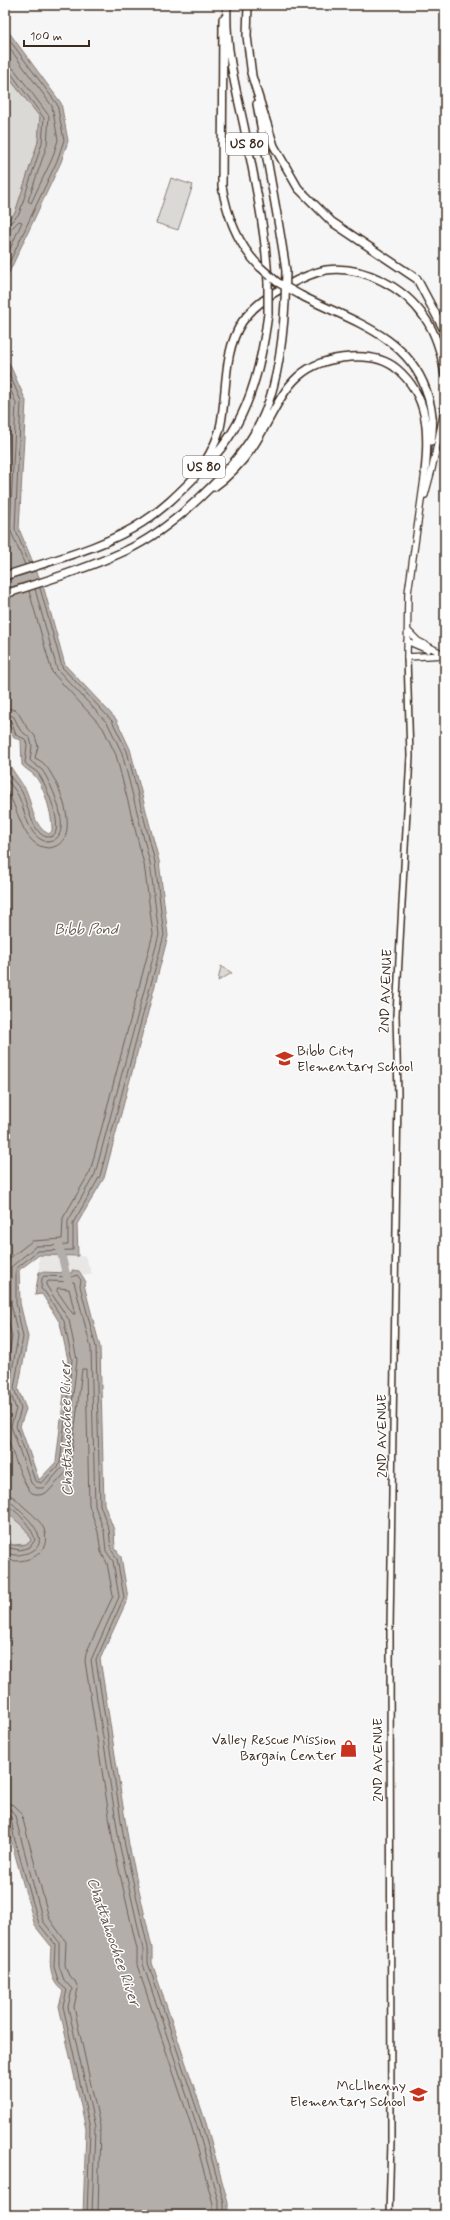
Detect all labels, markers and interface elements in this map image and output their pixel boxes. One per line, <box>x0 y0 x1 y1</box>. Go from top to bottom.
scale bar <box>24 22 89 48</box>
text: 100 m <box>30 29 62 45</box>
road number: US 80 <box>226 133 268 155</box>
road number: US 80 <box>183 456 225 478</box>
water label: Bibb Pond <box>54 920 119 940</box>
street label: 2ND AVENUE <box>376 949 396 1033</box>
place label: Bibb City Elementary School <box>297 1042 413 1076</box>
school or university icon: Bibb City Elementary School <box>274 1049 294 1069</box>
water label: Chattahoochee River <box>56 1359 78 1497</box>
street label: 2ND AVENUE <box>373 1394 391 1478</box>
street label: 2ND AVENUE <box>369 1718 387 1802</box>
place label: Valley Rescue Mission Bargain Center <box>212 1731 336 1766</box>
shop icon: Valley Rescue Mission Bargain Center <box>339 1738 359 1758</box>
water label: Chattahoochee River <box>82 1875 145 2011</box>
place label: McLlhenny Elementary School <box>290 2077 406 2111</box>
school or university icon: McLlhenny Elementary School <box>409 2084 429 2104</box>

